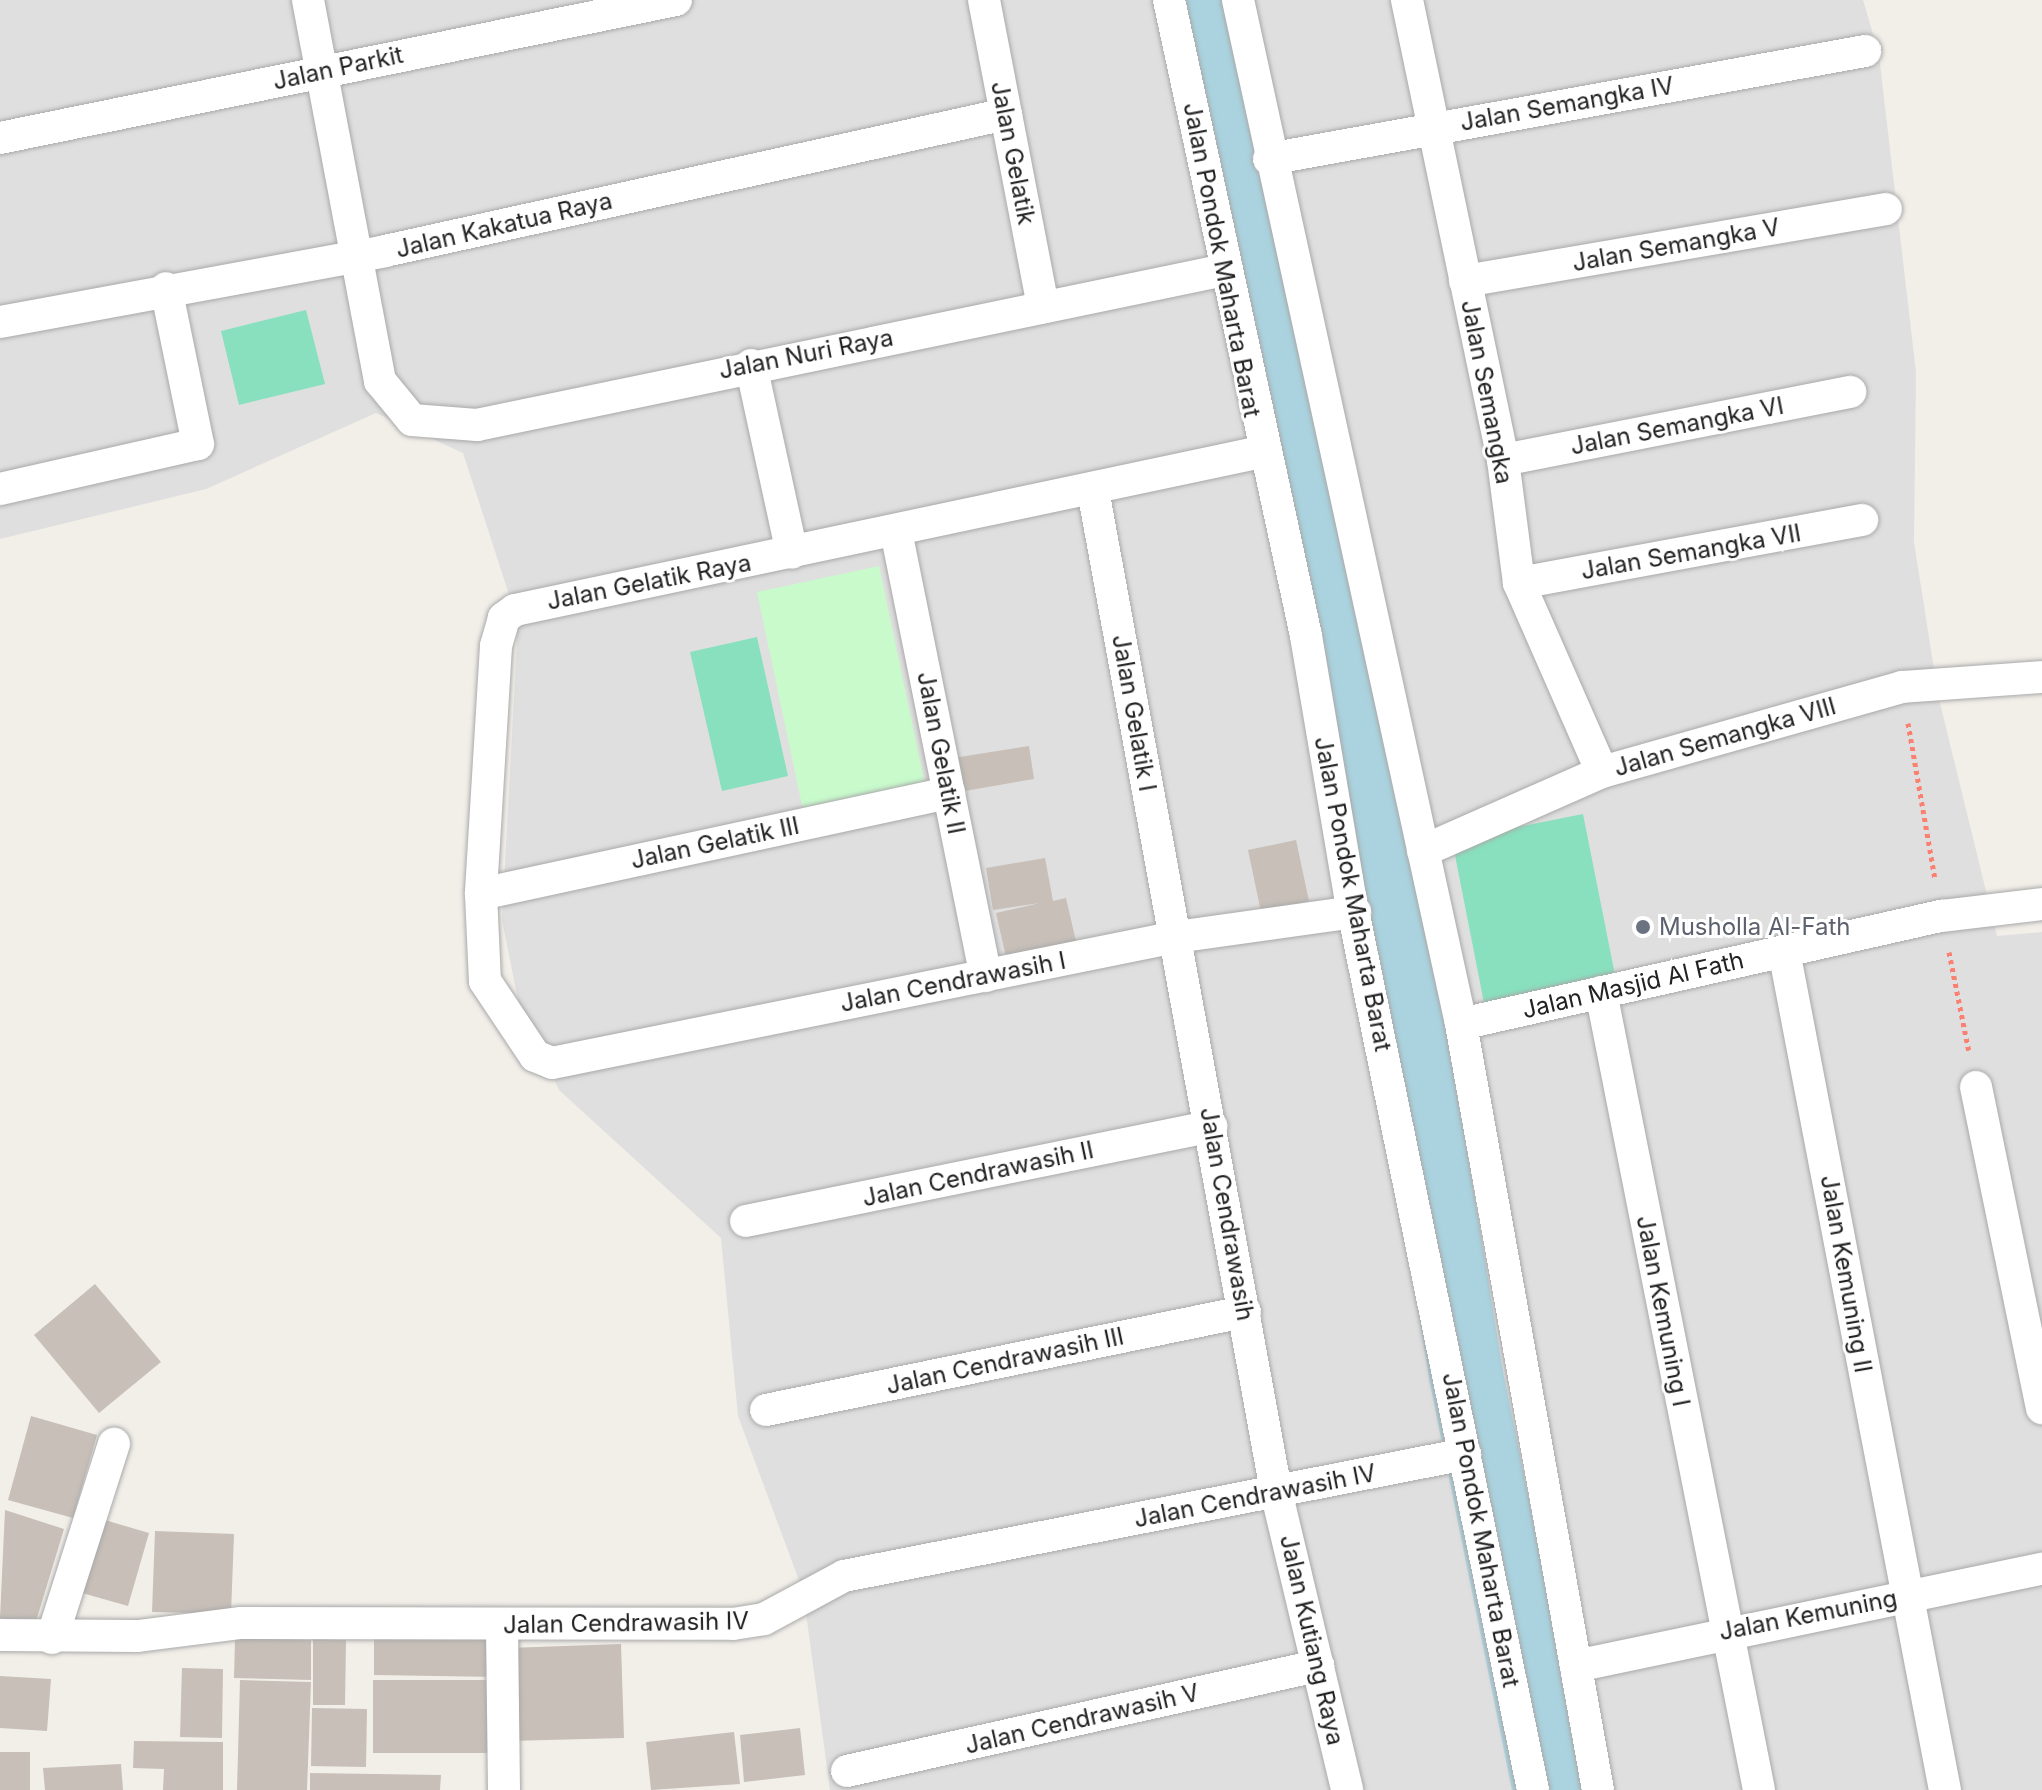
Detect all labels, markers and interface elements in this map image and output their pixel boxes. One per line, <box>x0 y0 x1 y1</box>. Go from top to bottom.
street label: Jalan Parkit <box>270 40 406 96</box>
street label: Jalan Semangka IV <box>1458 71 1676 137</box>
street label: Jalan Gelatik <box>985 79 1041 227</box>
street label: Jalan Pondok Maharta Barat <box>1177 100 1267 420</box>
street label: Jalan Kakatua Raya <box>393 186 615 264</box>
street label: Jalan Semangka V <box>1570 213 1782 277</box>
street label: Jalan Semangka <box>1455 298 1519 486</box>
street label: Jalan Nuri Raya <box>716 323 896 385</box>
street label: Jalan Semangka VI <box>1568 391 1786 461</box>
street label: Jalan Semangka VII <box>1579 518 1803 586</box>
street label: Jalan Gelatik Raya <box>544 548 754 616</box>
street label: Jalan Gelatik I <box>1106 632 1162 794</box>
street label: Jalan Gelatik II <box>911 669 971 837</box>
street label: Jalan Semangka VIII <box>1611 692 1839 782</box>
street label: Jalan Pondok Maharta Barat <box>1308 734 1398 1054</box>
street label: Jalan Gelatik III <box>628 811 802 875</box>
place label: Musholla Al-Fath <box>1659 913 1850 941</box>
marker: Musholla Al-Fath <box>1634 918 1652 936</box>
street label: Jalan Masjid Al Fath <box>1519 945 1747 1025</box>
street label: Jalan Cendrawasih I <box>838 946 1068 1018</box>
street label: Jalan Cendrawasih <box>1194 1105 1260 1323</box>
street label: Jalan Cendrawasih II <box>860 1135 1096 1213</box>
street label: Jalan Kemuning II <box>1814 1173 1878 1375</box>
street label: Jalan Kemuning I <box>1630 1213 1696 1409</box>
street label: Jalan Cendrawasih III <box>884 1322 1126 1400</box>
street label: Jalan Pondok Maharta Barat <box>1436 1370 1526 1690</box>
street label: Jalan Cendrawasih IV <box>1132 1458 1378 1534</box>
street label: Jalan Kutiang Raya <box>1274 1532 1350 1748</box>
street label: Jalan Kemuning <box>1717 1584 1899 1646</box>
street label: Jalan Cendrawasih IV <box>503 1606 749 1640</box>
street label: Jalan Cendrawasih V <box>962 1678 1202 1760</box>

